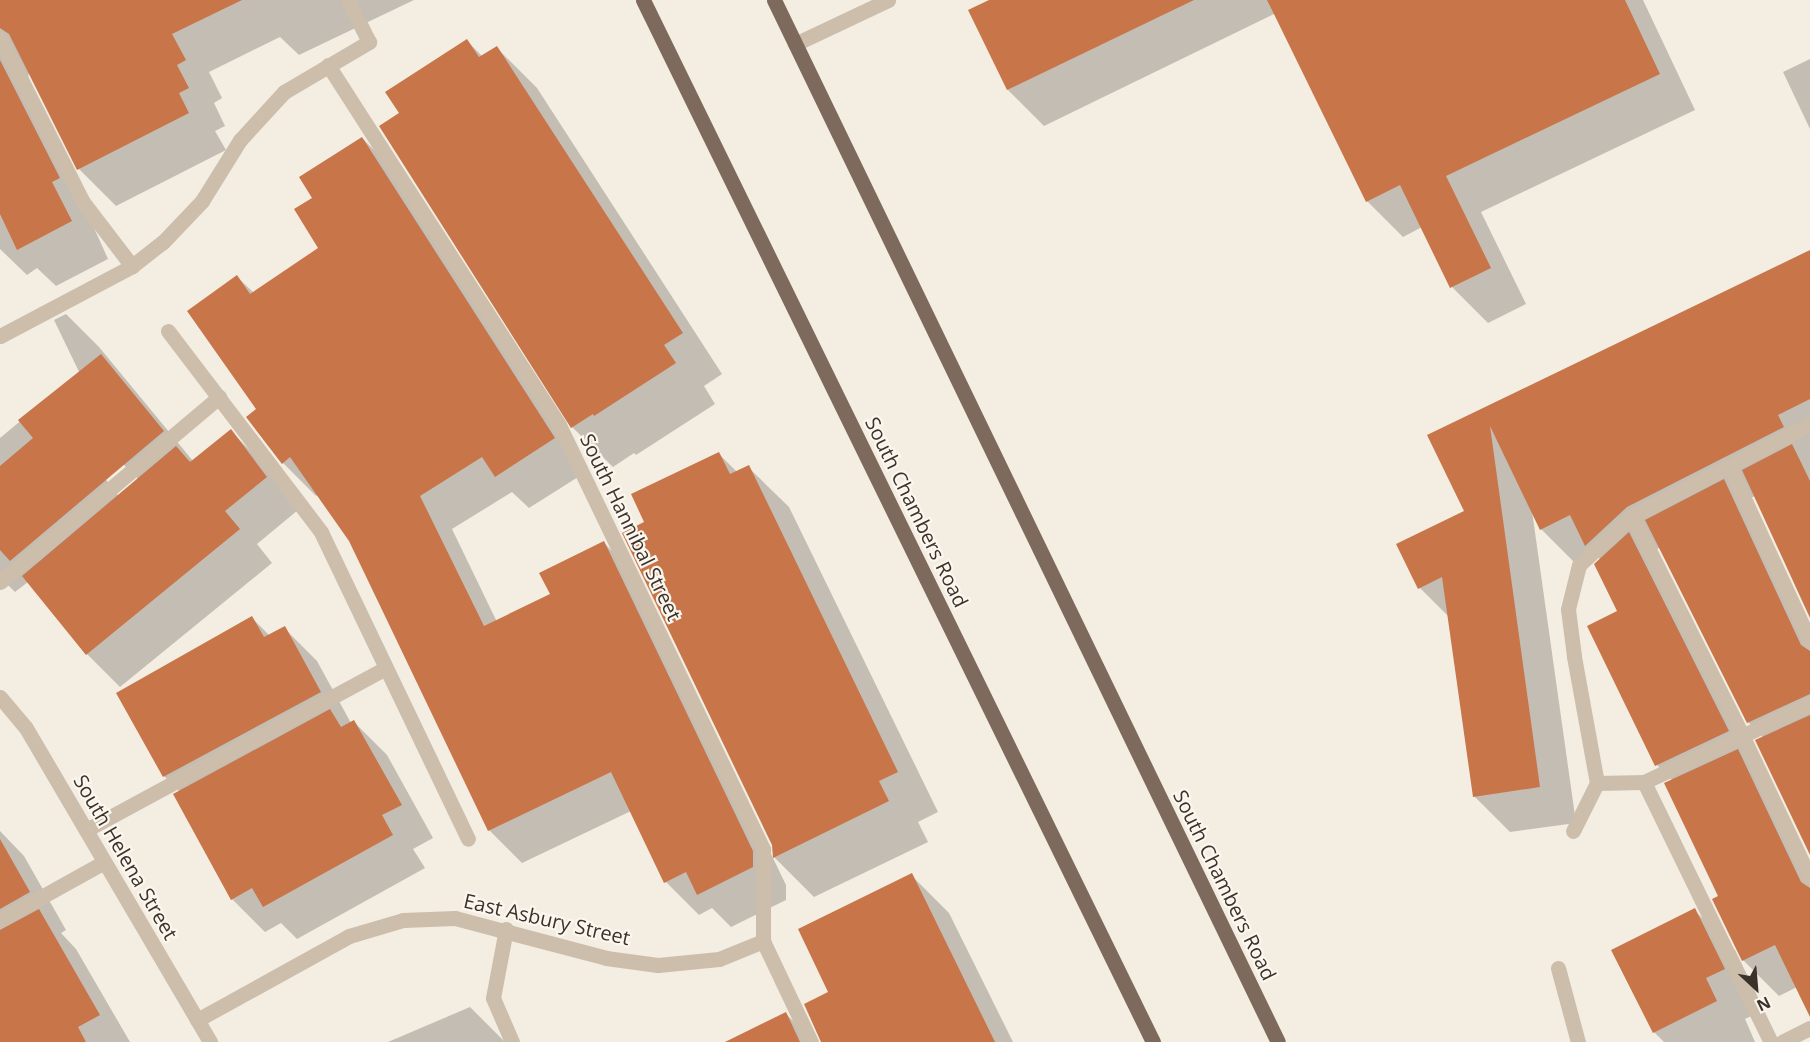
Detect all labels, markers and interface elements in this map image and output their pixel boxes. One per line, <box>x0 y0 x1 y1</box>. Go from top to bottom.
street label: South Chambers Road <box>861 413 973 611</box>
street label: South Hannibal Street <box>575 430 687 624</box>
street label: South Helena Street <box>69 770 183 944</box>
street label: South Chambers Road <box>1169 786 1281 984</box>
street label: East Asbury Street <box>461 888 633 950</box>
north arrow <box>1726 958 1786 1018</box>
text: N <box>1753 991 1775 1017</box>

